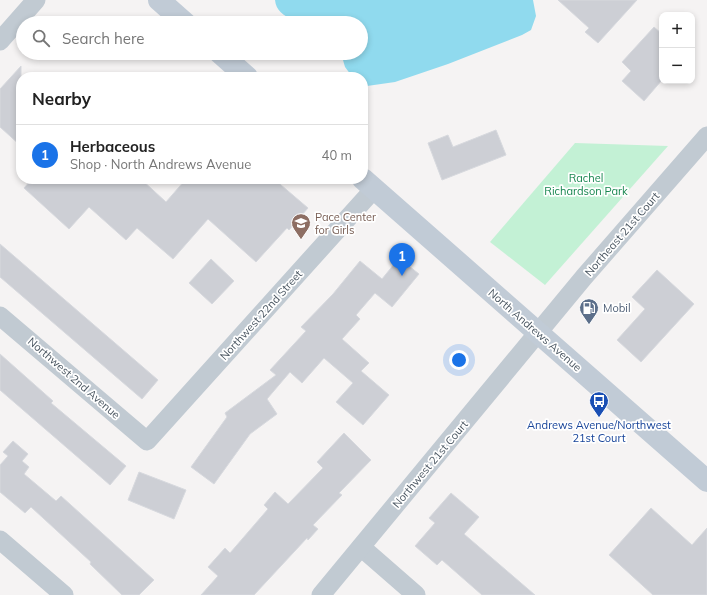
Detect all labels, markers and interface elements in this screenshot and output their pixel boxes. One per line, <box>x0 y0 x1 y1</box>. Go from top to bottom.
map controls <box>659 12 695 84</box>
button: + <box>659 12 695 48</box>
search box <box>16 16 368 60</box>
icon: search <box>30 27 52 49</box>
text: Search here <box>62 29 144 48</box>
button: − <box>659 48 695 84</box>
text: Nearby <box>32 88 91 109</box>
text: Herbaceous <box>70 137 155 156</box>
text: 1 <box>41 147 49 163</box>
text: 40 m <box>322 147 352 163</box>
text: Shop · North Andrews Avenue <box>70 156 251 172</box>
park label: Rachel Richardson Park <box>544 171 628 198</box>
street label: Northeast 21st Court <box>582 189 662 279</box>
place label: Pace Center for Girls <box>315 210 376 237</box>
school or university icon: Pace Center for Girls <box>290 212 312 240</box>
pin: 1 <box>389 243 415 276</box>
street label: Northwest 22nd Street <box>217 267 305 363</box>
street label: North Andrews Avenue <box>485 286 585 374</box>
fuel station icon: Mobil <box>578 297 600 325</box>
place label: Mobil <box>603 301 631 315</box>
street label: Northwest 2nd Avenue <box>25 334 123 422</box>
your location <box>449 350 469 370</box>
bus stop icon: Andrews Avenue/Northwest 21st Court <box>588 390 610 418</box>
street label: Northwest 21st Court <box>389 417 471 511</box>
place label: Andrews Avenue/Northwest 21st Court <box>527 418 671 445</box>

